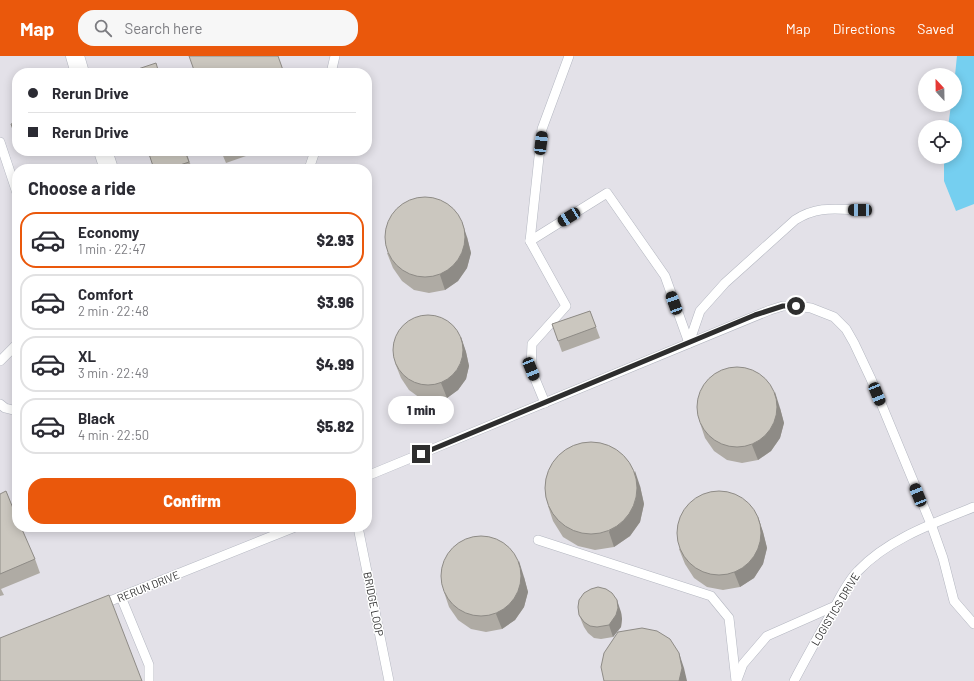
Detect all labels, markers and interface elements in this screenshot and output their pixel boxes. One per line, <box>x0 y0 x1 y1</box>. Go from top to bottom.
search box <box>78 10 358 46</box>
text: Map <box>20 17 54 40</box>
icon: search <box>92 17 114 39</box>
text: Search here <box>124 19 202 37</box>
text: Map <box>786 20 811 37</box>
text: Directions <box>833 20 895 37</box>
text: Saved <box>917 20 954 37</box>
north arrow <box>918 68 962 112</box>
map controls <box>918 68 962 164</box>
text: Rerun Drive <box>52 84 129 102</box>
button: locate <box>918 120 962 164</box>
text: Rerun Drive <box>52 123 129 141</box>
car <box>534 130 548 156</box>
text: Choose a ride <box>28 177 136 199</box>
car <box>848 204 872 216</box>
car <box>556 206 582 228</box>
icon: car <box>30 222 66 258</box>
text: Economy <box>78 223 139 241</box>
text: $2.93 <box>317 231 354 249</box>
text: 1 min · 22:47 <box>78 241 145 257</box>
icon: car <box>30 284 66 320</box>
text: Comfort <box>78 285 133 303</box>
car <box>664 290 684 316</box>
text: $3.96 <box>317 293 354 311</box>
route start <box>787 297 805 315</box>
text: 2 min · 22:48 <box>78 303 149 319</box>
icon: car <box>30 346 66 382</box>
text: XL <box>78 347 96 365</box>
text: $4.99 <box>316 355 354 373</box>
car <box>521 356 541 382</box>
text: 3 min · 22:49 <box>78 365 149 381</box>
car <box>867 381 887 407</box>
callout: 1 min <box>388 396 454 424</box>
text: 1 min <box>407 402 435 418</box>
icon: car <box>30 408 66 444</box>
text: Black <box>78 409 115 427</box>
text: $5.82 <box>316 417 354 435</box>
text: 4 min · 22:50 <box>78 427 149 443</box>
route end <box>412 445 430 463</box>
button: Confirm <box>28 478 356 524</box>
car <box>908 482 928 508</box>
street label: RERUN DRIVE <box>115 567 181 604</box>
street label: LOGISTICS DRIVE <box>808 570 862 648</box>
street label: BRIDGE LOOP <box>361 571 387 638</box>

